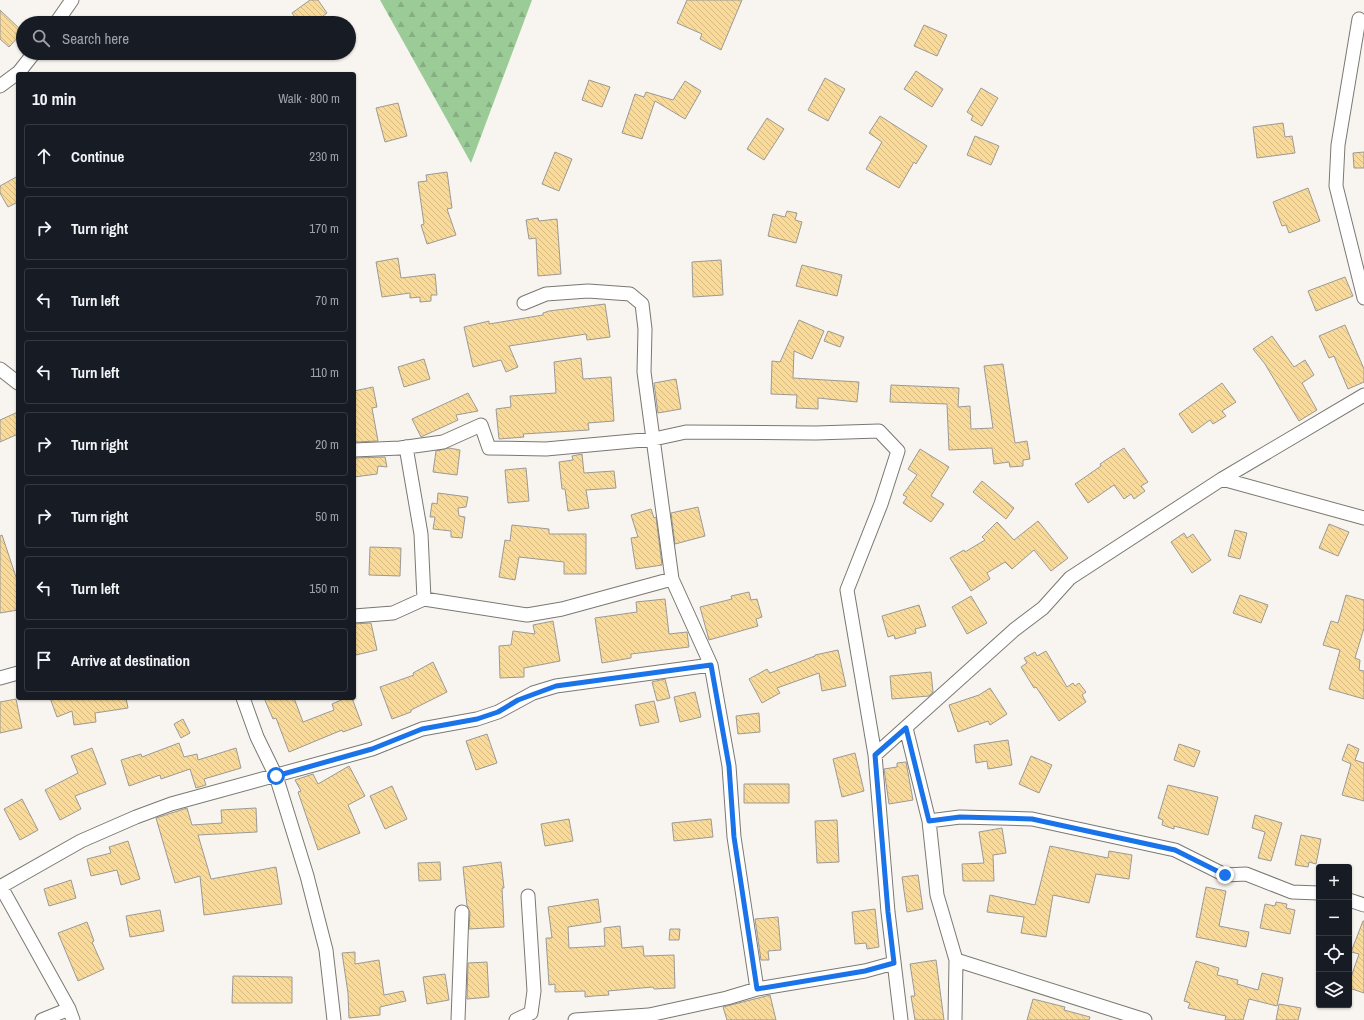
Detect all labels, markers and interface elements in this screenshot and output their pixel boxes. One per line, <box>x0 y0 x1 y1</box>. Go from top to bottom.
search box <box>16 16 356 60</box>
icon: search <box>30 27 52 49</box>
text: Search here <box>62 28 129 49</box>
text: 10 min <box>32 87 76 110</box>
text: Walk · 800 m <box>278 90 340 107</box>
icon: ahead <box>33 145 55 167</box>
text: Continue <box>71 146 124 167</box>
text: 230 m <box>309 148 339 165</box>
icon: right <box>33 217 55 239</box>
text: Turn right <box>71 218 128 239</box>
text: 170 m <box>309 220 339 237</box>
icon: left <box>33 289 55 311</box>
text: Turn left <box>71 290 119 311</box>
text: 70 m <box>315 292 339 309</box>
icon: left <box>33 361 55 383</box>
text: Turn left <box>71 362 119 383</box>
text: 110 m <box>310 364 339 381</box>
icon: right <box>33 433 55 455</box>
text: Turn right <box>71 434 128 455</box>
text: 20 m <box>315 436 339 453</box>
icon: right <box>33 505 55 527</box>
text: Turn right <box>71 506 128 527</box>
text: 50 m <box>315 508 339 525</box>
icon: left <box>33 577 55 599</box>
text: Turn left <box>71 578 119 599</box>
text: 150 m <box>309 580 339 597</box>
icon: arrive <box>33 649 55 671</box>
text: Arrive at destination <box>71 650 190 671</box>
route start <box>267 767 285 785</box>
map controls <box>1316 864 1352 1008</box>
button: + <box>1316 864 1352 900</box>
route end <box>1216 866 1234 884</box>
button: − <box>1316 900 1352 936</box>
button: locate <box>1316 936 1352 972</box>
button: layers <box>1316 972 1352 1008</box>

